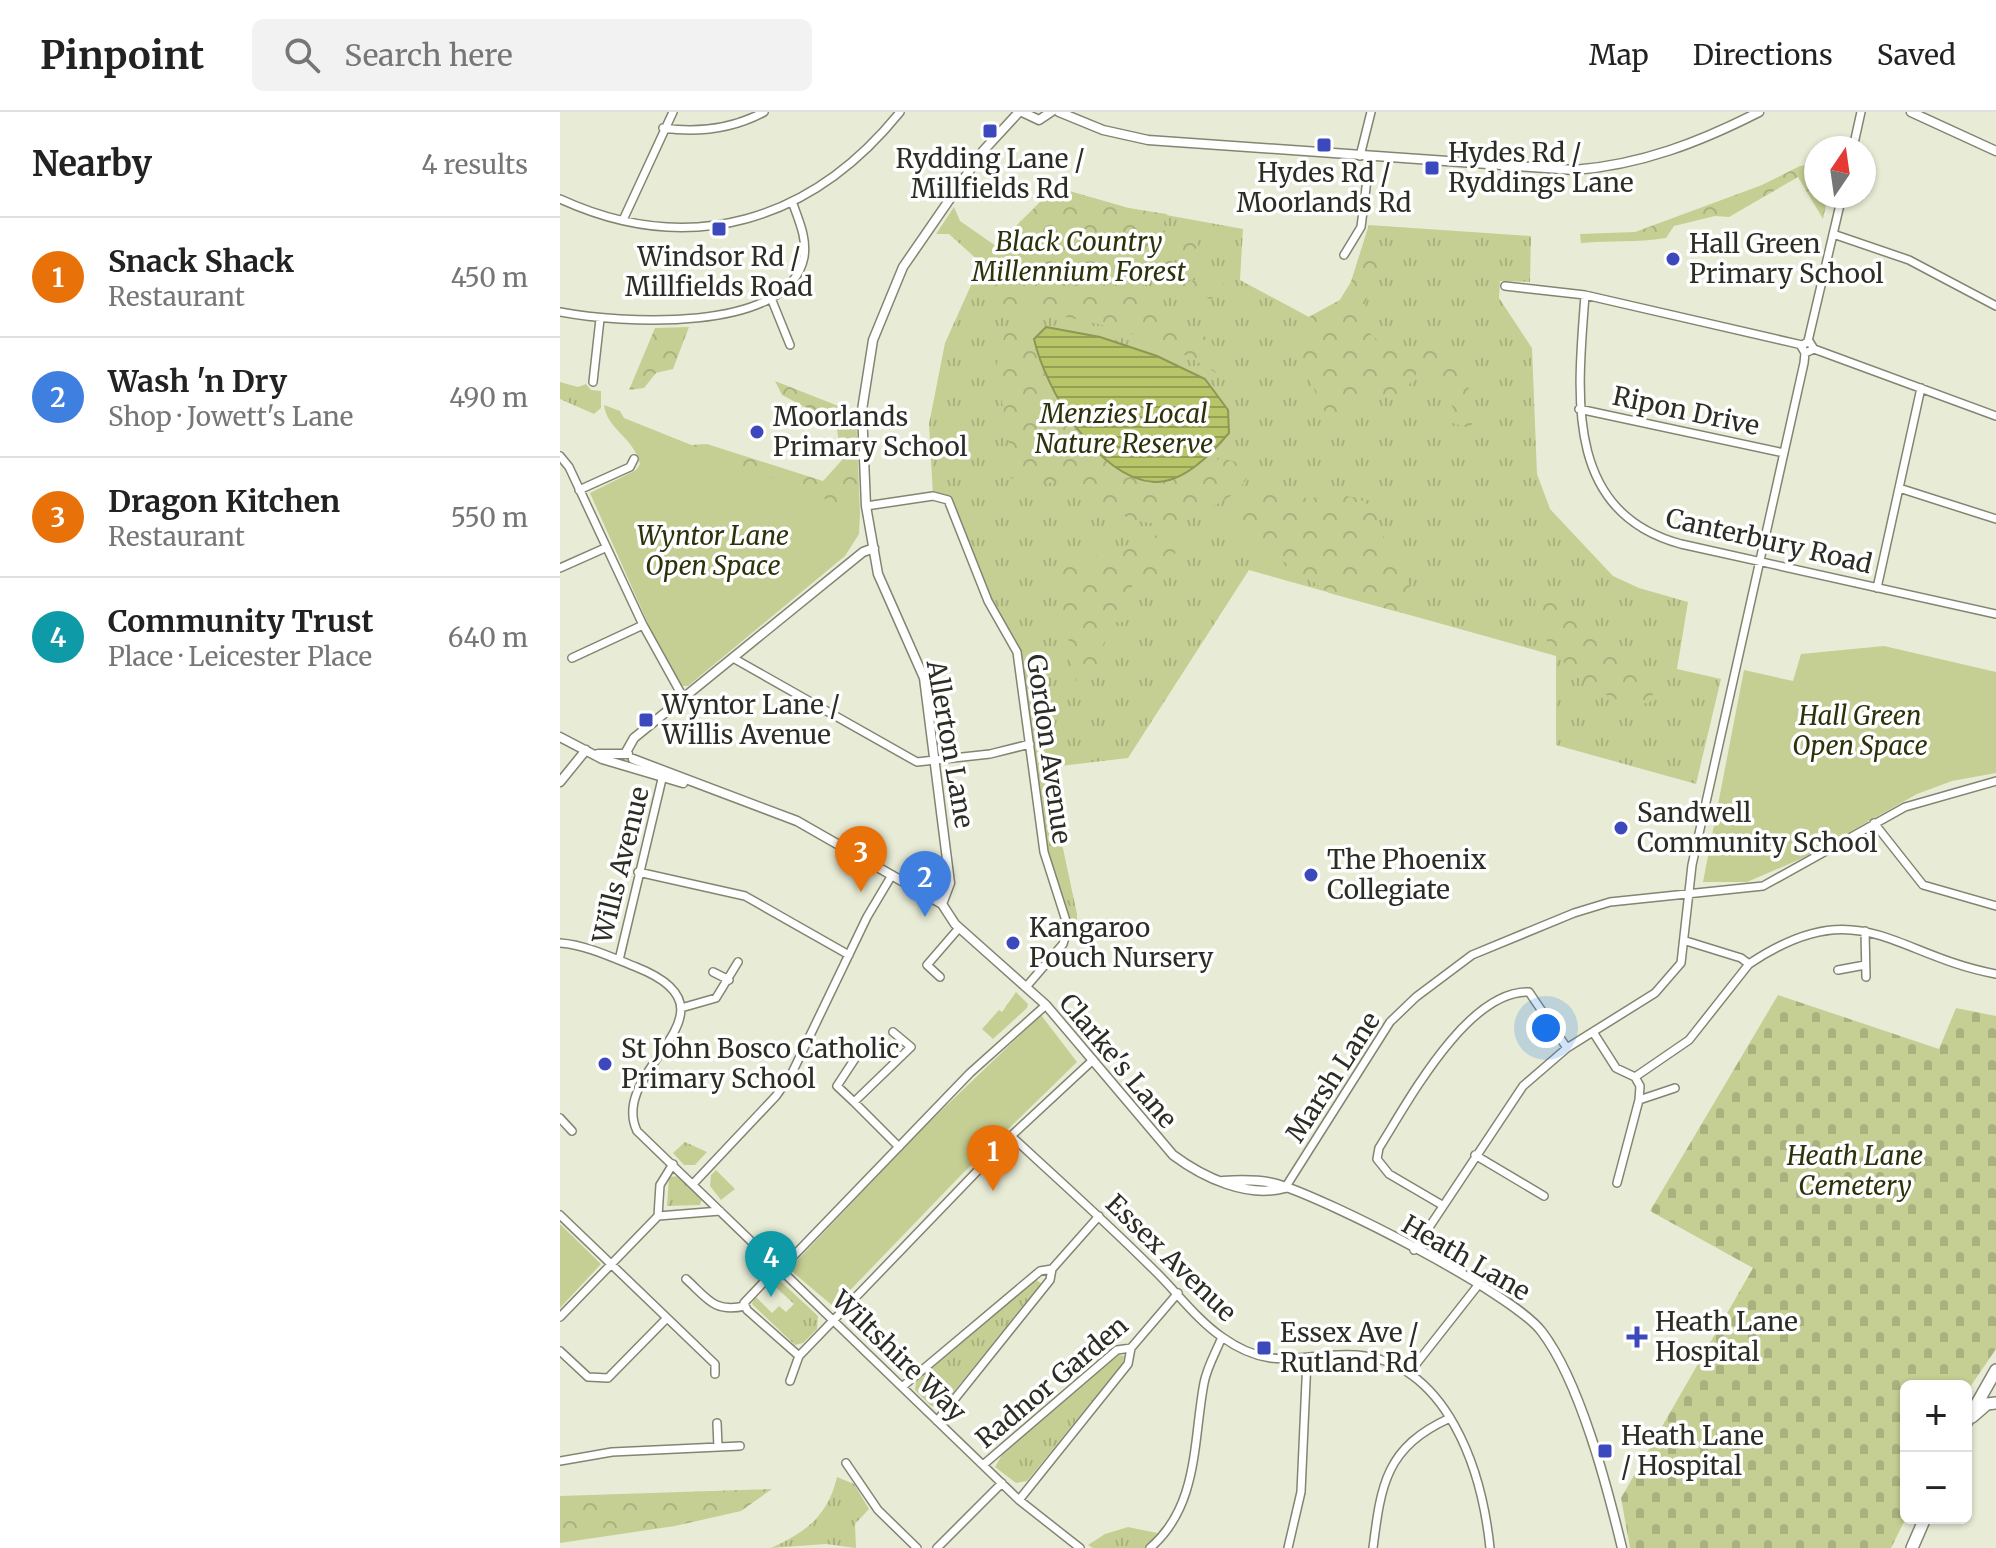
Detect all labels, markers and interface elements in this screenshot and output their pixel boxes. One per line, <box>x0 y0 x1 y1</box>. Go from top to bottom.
search box <box>252 19 812 91</box>
text: Pinpoint <box>40 32 204 79</box>
icon: search <box>280 33 324 77</box>
text: Search here <box>344 36 513 74</box>
text: Map <box>1589 37 1649 73</box>
text: Directions <box>1693 37 1833 73</box>
text: Saved <box>1877 37 1956 73</box>
marker: Rydding Lane / Millfields Rd <box>981 122 999 140</box>
marker: Hydes Rd / Moorlands Rd <box>1315 136 1333 154</box>
place label: Hydes Rd / Ryddings Lane <box>1448 136 1634 199</box>
north arrow <box>1804 136 1876 208</box>
place label: Rydding Lane / Millfields Rd <box>895 142 1085 205</box>
text: Nearby <box>32 143 152 185</box>
text: 4 results <box>421 148 528 181</box>
place label: Hydes Rd / Moorlands Rd <box>1237 156 1412 219</box>
marker: Hydes Rd / Ryddings Lane <box>1423 159 1441 177</box>
marker: Windsor Rd / Millfields Road <box>710 220 728 238</box>
park label: Black Country Millennium Forest <box>971 225 1187 288</box>
place label: Hall Green Primary School <box>1689 227 1884 290</box>
place label: Windsor Rd / Millfields Road <box>625 240 813 303</box>
text: Snack Shack <box>108 242 294 280</box>
marker: Hall Green Primary School <box>1664 250 1682 268</box>
text: 1 <box>52 261 64 294</box>
text: 450 m <box>451 261 528 294</box>
text: Restaurant <box>108 280 245 313</box>
text: Wash 'n Dry <box>108 362 287 400</box>
street label: Ripon Drive <box>1610 379 1762 442</box>
text: 2 <box>50 381 66 414</box>
text: 490 m <box>449 381 528 414</box>
park label: Menzies Local Nature Reserve <box>1035 397 1213 460</box>
text: Shop · Jowett's Lane <box>108 400 353 433</box>
place label: Moorlands Primary School <box>773 400 968 463</box>
marker: Moorlands Primary School <box>748 423 766 441</box>
text: Dragon Kitchen <box>108 482 340 520</box>
text: 3 <box>51 501 65 534</box>
text: 550 m <box>451 501 528 534</box>
street label: Canterbury Road <box>1663 501 1876 580</box>
park label: Wyntor Lane Open Space <box>637 519 789 582</box>
text: Restaurant <box>108 520 245 553</box>
text: Community Trust <box>108 602 374 640</box>
text: 4 <box>50 621 66 654</box>
text: 640 m <box>448 621 528 654</box>
text: Place · Leicester Place <box>108 640 372 673</box>
street label: Gordon Avenue <box>1020 652 1079 846</box>
street label: Allerton Lane <box>919 656 981 830</box>
place label: Wyntor Lane / Willis Avenue <box>661 688 840 751</box>
park label: Hall Green Open Space <box>1792 699 1928 762</box>
marker: Wyntor Lane / Willis Avenue <box>637 711 655 729</box>
street label: Wills Avenue <box>585 783 656 948</box>
place label: Sandwell Community School <box>1637 796 1878 859</box>
marker: Sandwell Community School <box>1612 819 1630 837</box>
pin: 3 <box>835 826 887 892</box>
place label: The Phoenix Collegiate <box>1327 843 1487 906</box>
pin: 2 <box>899 851 951 917</box>
marker: The Phoenix Collegiate <box>1302 866 1320 884</box>
place label: Kangaroo Pouch Nursery <box>1029 911 1214 974</box>
marker: Kangaroo Pouch Nursery <box>1004 934 1022 952</box>
street label: Clarke's Lane <box>1053 987 1184 1135</box>
street label: Marsh Lane <box>1278 1005 1387 1148</box>
your location <box>1526 1008 1566 1048</box>
place label: St John Bosco Catholic Primary School <box>621 1032 900 1095</box>
marker: St John Bosco Catholic Primary School <box>596 1055 614 1073</box>
pin: 1 <box>967 1125 1019 1191</box>
park label: Heath Lane Cemetery <box>1786 1139 1923 1202</box>
street label: Essex Avenue <box>1099 1187 1244 1328</box>
street label: Heath Lane <box>1396 1208 1536 1308</box>
pin: 4 <box>745 1231 797 1297</box>
street label: Wiltshire Way <box>824 1283 974 1429</box>
place label: Heath Lane Hospital <box>1655 1305 1798 1368</box>
street label: Radnor Garden <box>969 1308 1134 1455</box>
place label: Essex Ave / Rutland Rd <box>1280 1316 1419 1379</box>
marker: Heath Lane Hospital <box>1626 1326 1648 1348</box>
marker: Essex Ave / Rutland Rd <box>1255 1339 1273 1357</box>
map controls <box>1900 1380 1972 1524</box>
button: + <box>1900 1380 1972 1452</box>
place label: Heath Lane / Hospital <box>1621 1419 1764 1482</box>
marker: Heath Lane / Hospital <box>1596 1442 1614 1460</box>
button: − <box>1900 1452 1972 1524</box>

